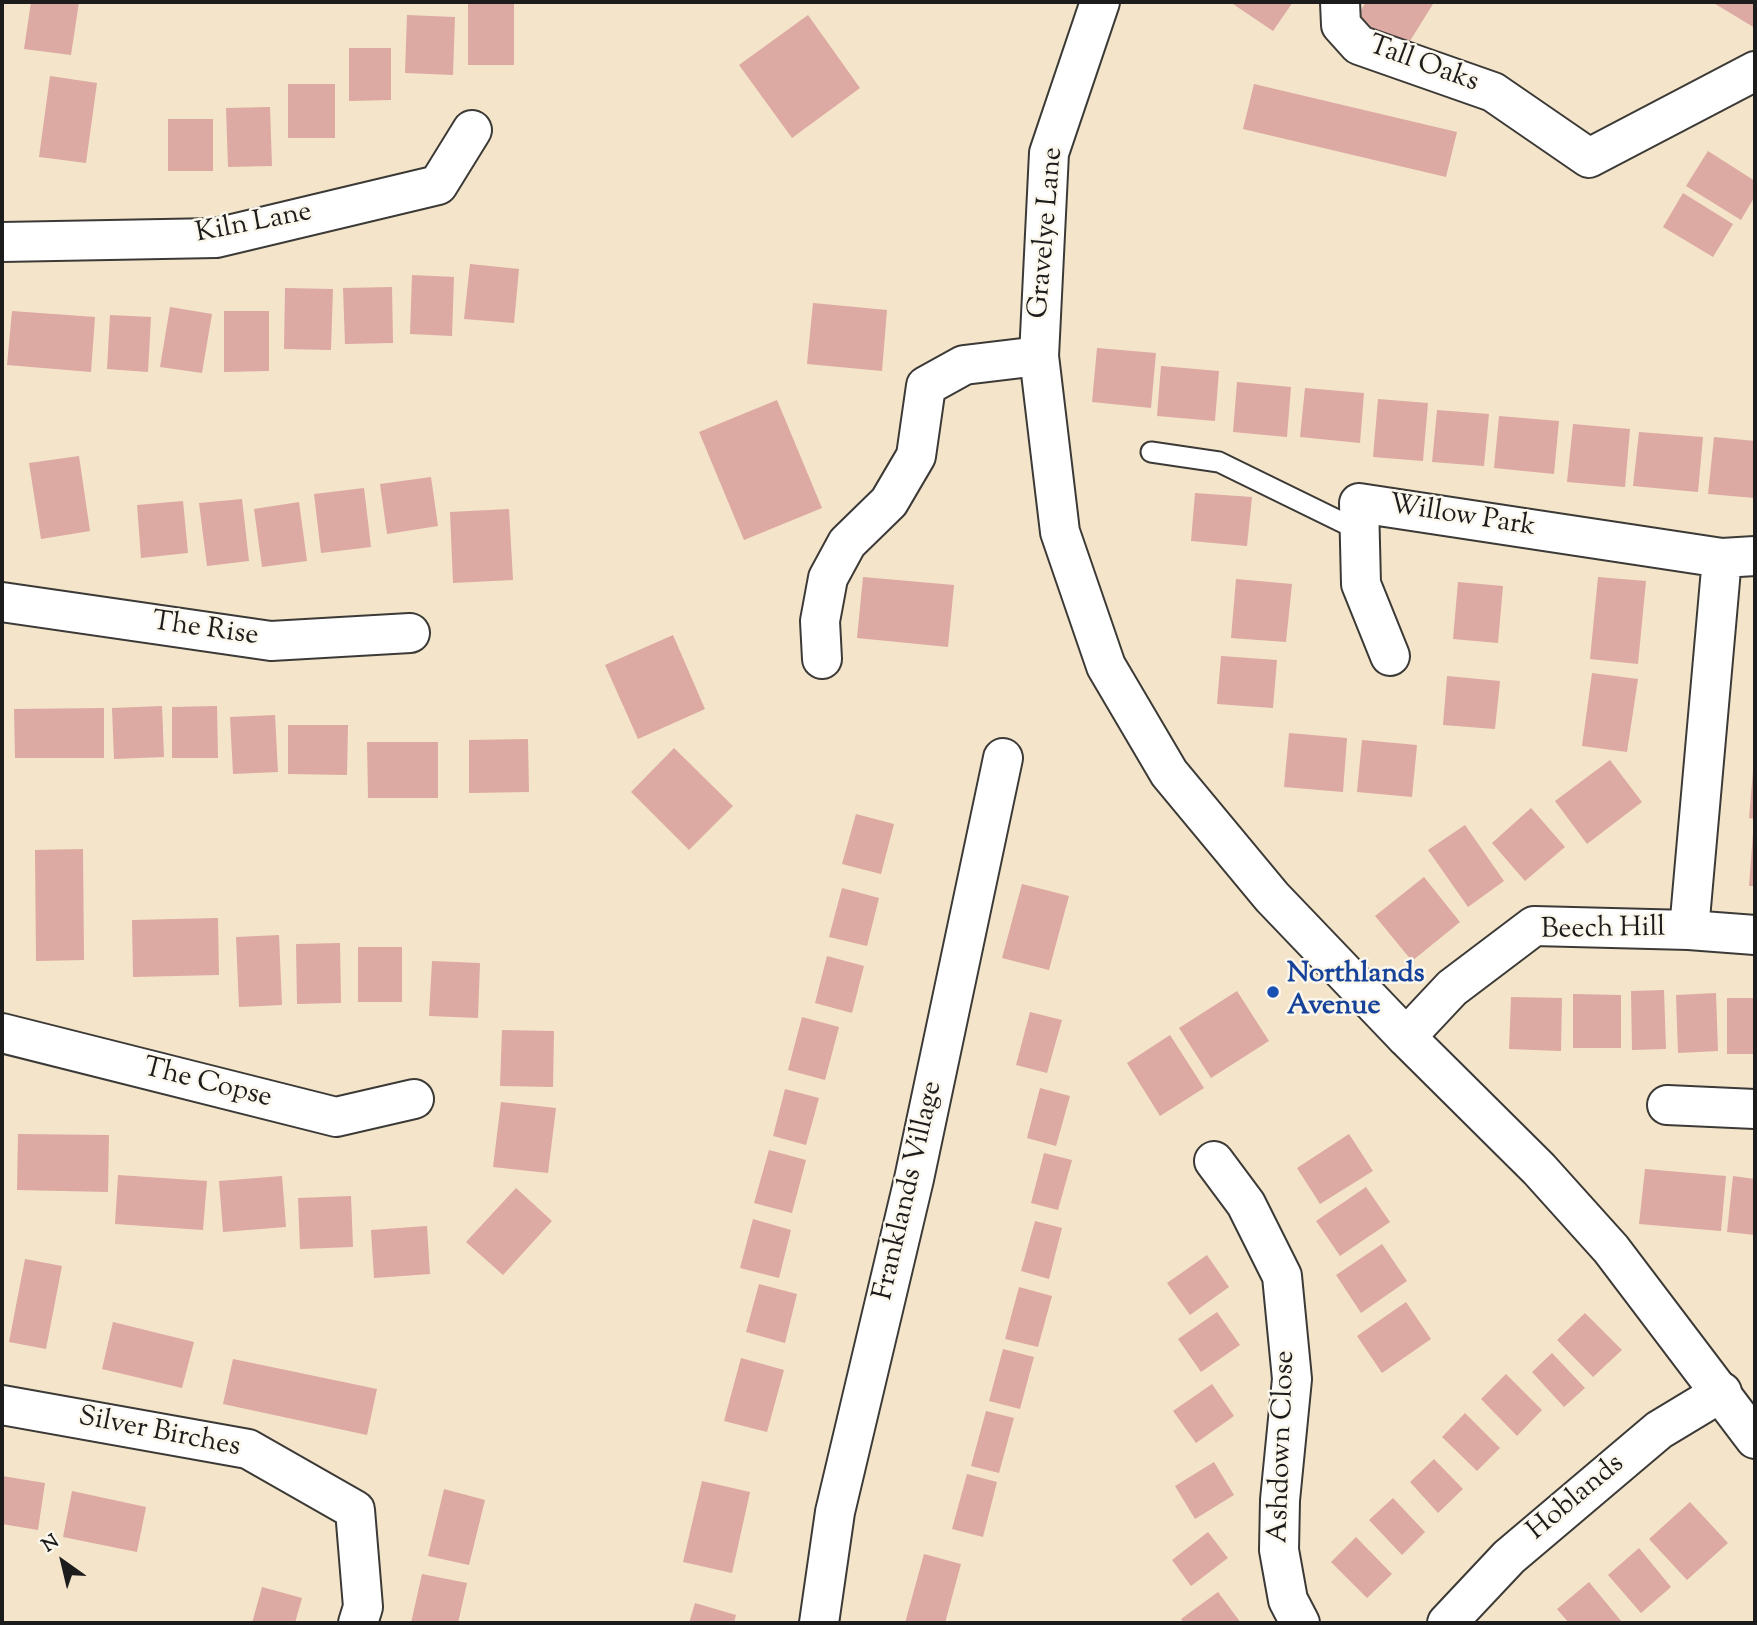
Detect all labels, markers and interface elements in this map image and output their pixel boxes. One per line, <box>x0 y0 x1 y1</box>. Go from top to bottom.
street label: Tall Oaks <box>1363 31 1483 101</box>
street label: Gravelye Lane <box>1024 146 1072 320</box>
street label: Kiln Lane <box>193 197 315 253</box>
street label: Willow Park <box>1386 490 1538 546</box>
street label: The Rise <box>150 607 260 655</box>
street label: Beech Hill <box>1541 913 1665 949</box>
place label: Northlands Avenue <box>1287 959 1425 1025</box>
marker: Northlands Avenue <box>1265 984 1281 1000</box>
street label: The Copse <box>139 1053 275 1117</box>
street label: Franklands Village <box>868 1078 952 1304</box>
street label: Ashdown Close <box>1264 1350 1304 1544</box>
street label: Silver Birches <box>75 1402 243 1466</box>
street label: Hoblands <box>1522 1449 1632 1549</box>
north arrow <box>28 1527 98 1597</box>
text: N <box>37 1529 65 1560</box>

